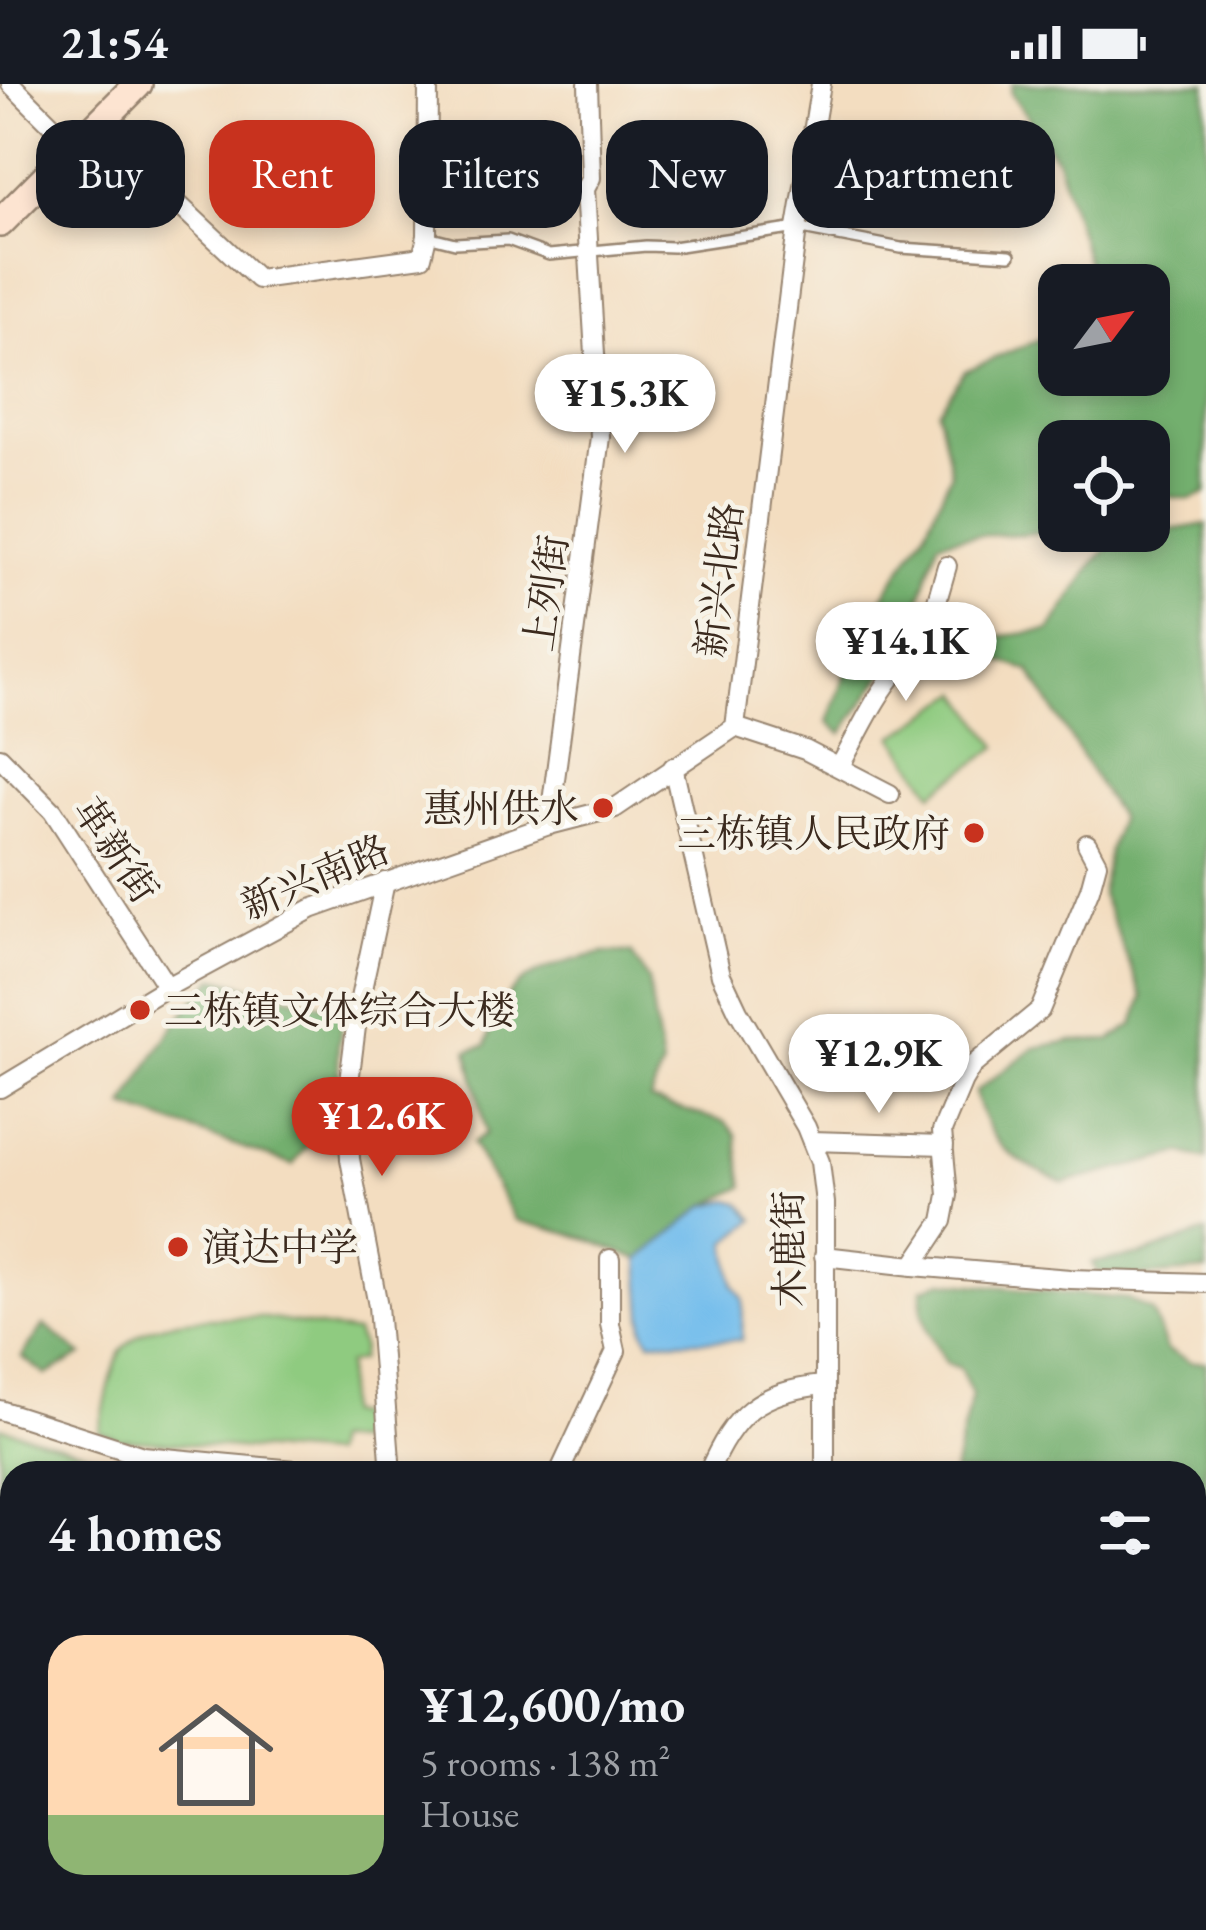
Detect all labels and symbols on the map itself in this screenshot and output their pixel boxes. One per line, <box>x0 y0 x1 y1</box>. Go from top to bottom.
north arrow <box>1038 264 1170 396</box>
pin: ¥15.3K <box>527 354 723 456</box>
street label: 新兴北路 <box>684 499 754 661</box>
street label: 上列街 <box>513 532 579 654</box>
pin: ¥14.1K <box>808 602 1004 704</box>
place label: 惠州供水 <box>423 783 579 834</box>
street label: 革新街 <box>62 787 170 913</box>
marker: 惠州供水 <box>590 795 616 821</box>
place label: 三栋镇人民政府 <box>677 808 950 859</box>
marker: 三栋镇人民政府 <box>961 820 987 846</box>
street label: 新兴南路 <box>233 823 397 931</box>
place label: 三栋镇文体综合大楼 <box>164 985 515 1036</box>
marker: 三栋镇文体综合大楼 <box>127 997 153 1023</box>
pin: ¥12.9K <box>781 1014 977 1116</box>
pin: ¥12.6K <box>284 1077 480 1179</box>
street label: 木鹿街 <box>762 1190 816 1308</box>
place label: 演达中学 <box>202 1222 358 1273</box>
marker: 演达中学 <box>165 1234 191 1260</box>

